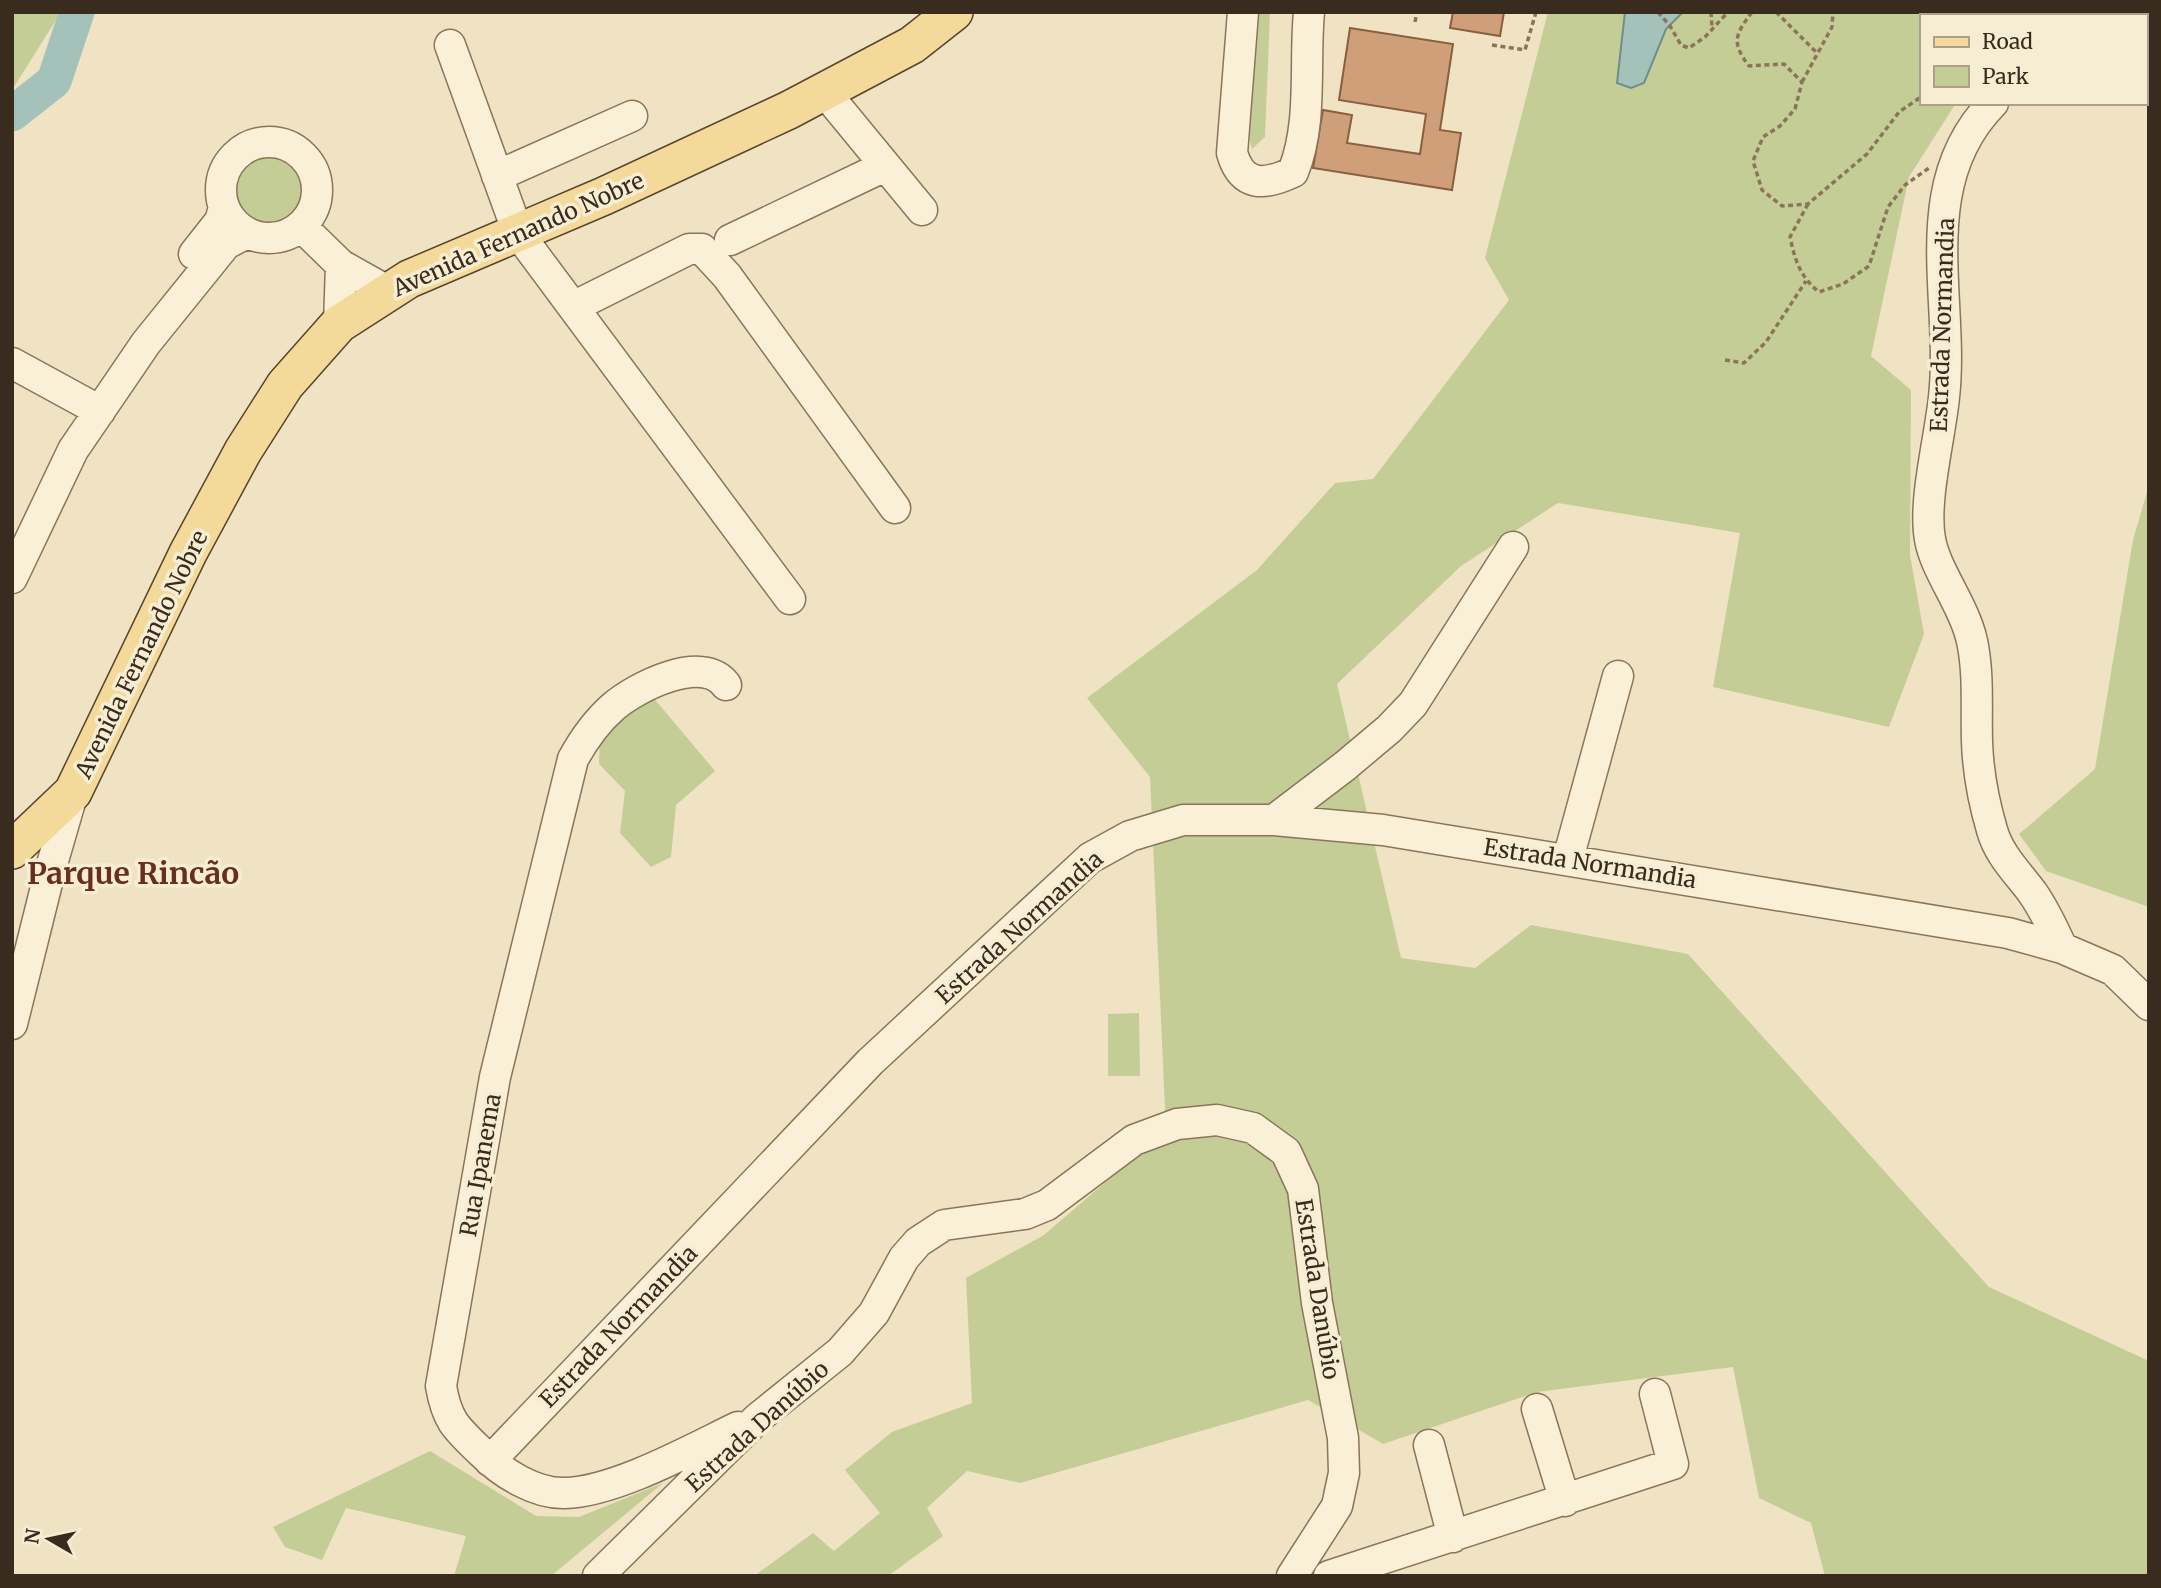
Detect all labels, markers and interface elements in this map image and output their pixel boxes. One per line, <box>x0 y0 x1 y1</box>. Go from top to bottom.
legend <box>1920 14 2147 105</box>
text: Road <box>1982 28 2033 55</box>
text: Park <box>1982 63 2029 90</box>
street label: Avenida Fernando Nobre <box>387 165 648 303</box>
street label: Estrada Normandia <box>1924 217 1960 433</box>
street label: Avenida Fernando Nobre <box>68 525 214 783</box>
street label: Estrada Normandia <box>1482 832 1698 894</box>
street label: Estrada Normandia <box>929 844 1109 1010</box>
district label: Parque Rincão <box>27 854 239 892</box>
street label: Rua Ipanema <box>453 1091 507 1239</box>
street label: Estrada Danúbio <box>1289 1197 1347 1381</box>
street label: Estrada Normandia <box>533 1239 703 1413</box>
street label: Estrada Danúbio <box>679 1354 835 1498</box>
north arrow <box>14 1504 84 1574</box>
text: N <box>19 1527 45 1546</box>

